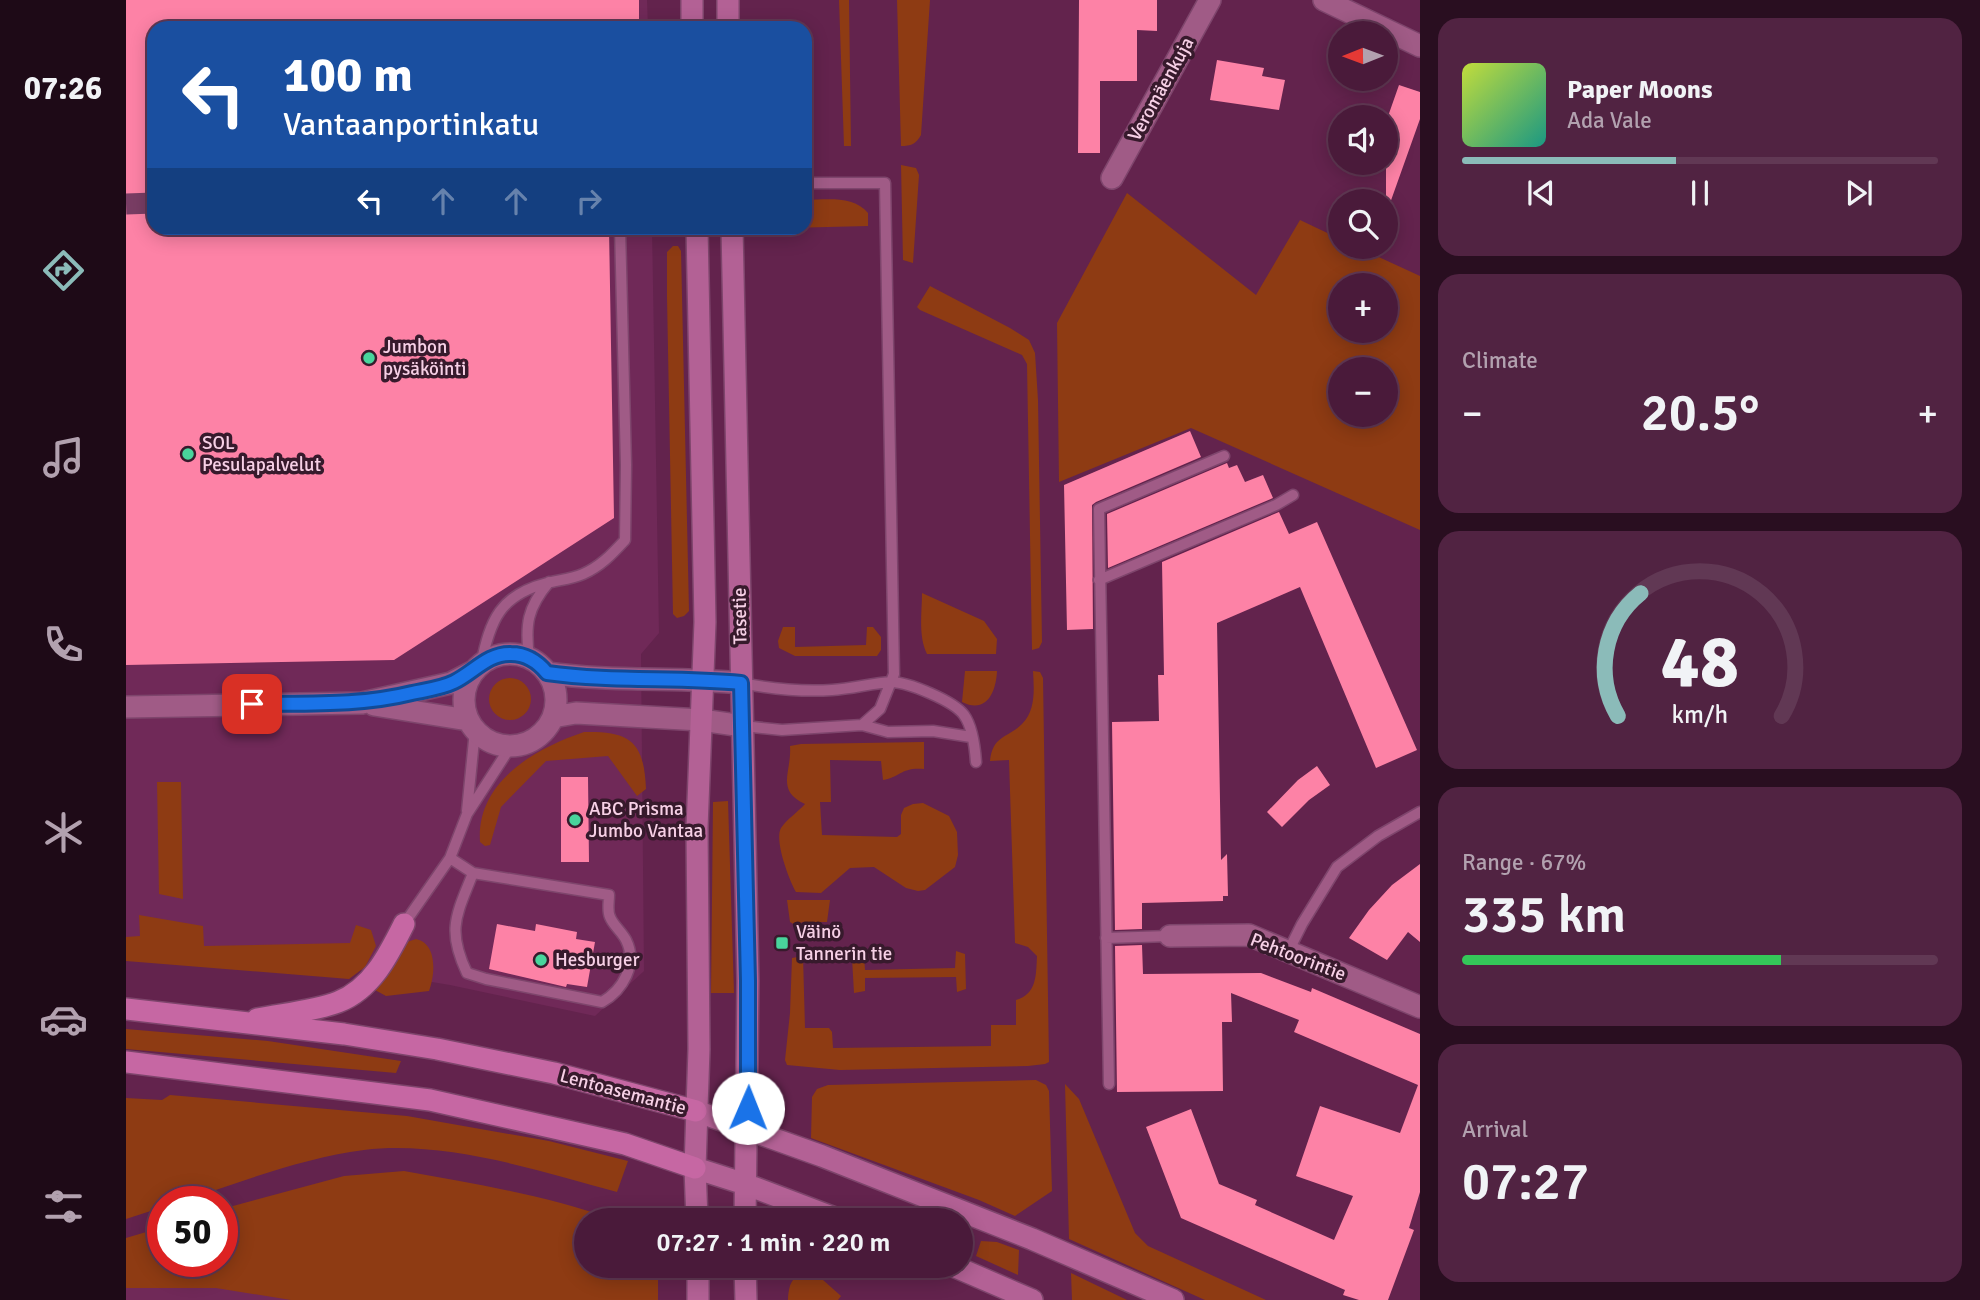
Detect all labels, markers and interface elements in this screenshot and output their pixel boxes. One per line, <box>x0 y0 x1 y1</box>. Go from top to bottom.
north arrow <box>1328 21 1398 91</box>
map controls <box>1328 21 1398 427</box>
street label: Veromäenkuja <box>1123 33 1199 145</box>
text: 100 m <box>283 45 413 105</box>
icon: left <box>168 49 259 140</box>
text: 07:26 <box>24 69 102 108</box>
text: Paper Moons <box>1567 74 1713 106</box>
text: Vantaanportinkatu <box>283 105 539 144</box>
button: sound <box>1328 105 1398 175</box>
text: Ada Vale <box>1567 106 1652 135</box>
icon: previous <box>1522 174 1560 212</box>
icon: pause <box>1681 174 1719 212</box>
icon: next <box>1840 174 1878 212</box>
icon: left <box>351 182 389 220</box>
icon: ahead <box>424 182 462 220</box>
icon: ahead <box>497 182 535 220</box>
icon: right <box>570 182 608 220</box>
button: search <box>1328 189 1398 259</box>
icon: directions <box>39 246 88 295</box>
button: + <box>1328 273 1398 343</box>
place label: Jumbon pysäköinti <box>383 335 466 381</box>
text: Climate <box>1462 346 1538 375</box>
marker: Jumbon pysäköinti <box>361 350 377 366</box>
button: − <box>1328 357 1398 427</box>
text: 20.5° <box>1641 381 1759 445</box>
text: − <box>1462 390 1483 437</box>
text: + <box>1917 390 1938 437</box>
place label: SOL Pesulapalvelut <box>202 431 321 477</box>
icon: music <box>39 433 88 482</box>
marker: SOL Pesulapalvelut <box>180 446 196 462</box>
street label: Tasetie <box>728 587 752 645</box>
text: 48 <box>1661 618 1739 707</box>
icon: phone <box>39 620 88 669</box>
pin <box>222 674 282 734</box>
icon: arrive <box>233 685 271 723</box>
text: km/h <box>1672 699 1728 730</box>
place label: ABC Prisma Jumbo Vantaa <box>589 797 703 843</box>
icon: climate <box>39 808 88 857</box>
marker: ABC Prisma Jumbo Vantaa <box>567 812 583 828</box>
text: Range · 67% <box>1462 848 1586 877</box>
text: 335 km <box>1462 883 1626 947</box>
place label: Väinö Tannerin tie <box>796 920 892 966</box>
street label: Pehtoorintie <box>1247 928 1349 986</box>
marker: Väinö Tannerin tie <box>774 935 790 951</box>
place label: Hesburger <box>555 948 639 972</box>
marker: Hesburger <box>533 952 549 968</box>
icon: car <box>39 995 88 1044</box>
street label: Lentoasemantie <box>557 1064 689 1120</box>
position arrow <box>711 1071 785 1145</box>
text: Arrival <box>1462 1115 1528 1144</box>
text: 07:27 <box>1462 1150 1589 1214</box>
icon: filters <box>39 1182 88 1231</box>
speed limit sign: 50 <box>147 1186 238 1277</box>
text: 07:27 · 1 min · 220 m <box>657 1227 890 1259</box>

